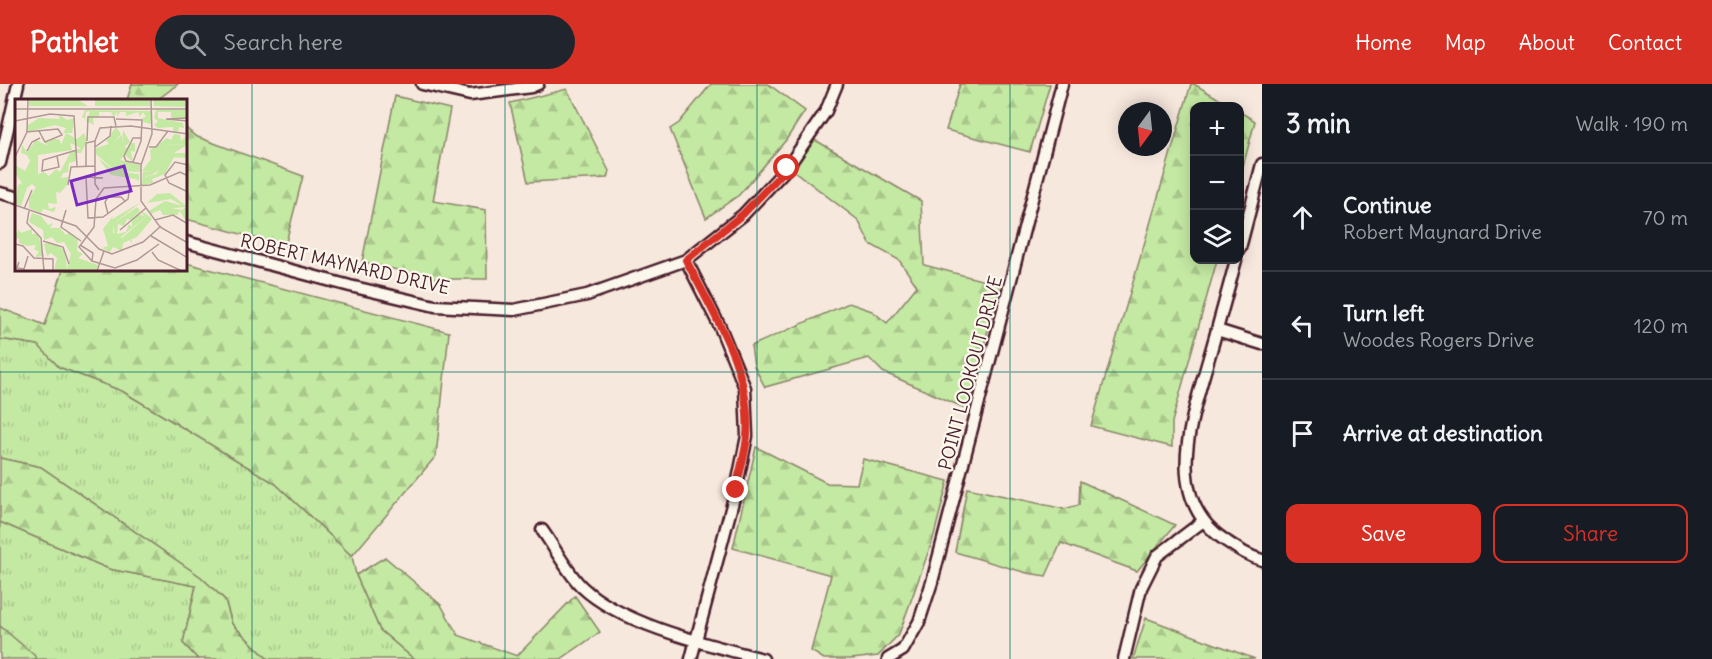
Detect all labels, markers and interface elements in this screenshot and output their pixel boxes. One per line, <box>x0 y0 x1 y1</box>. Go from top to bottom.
search box <box>155 15 575 69</box>
text: Pathlet <box>30 24 119 60</box>
icon: search <box>176 26 209 59</box>
text: Search here <box>224 28 343 56</box>
text: Home <box>1355 29 1412 56</box>
text: Map <box>1445 29 1486 56</box>
text: About <box>1519 29 1575 56</box>
text: Contact <box>1608 29 1682 56</box>
inset map <box>15 99 188 272</box>
north arrow <box>1118 102 1172 156</box>
map controls <box>1190 102 1244 264</box>
button: + <box>1190 102 1244 156</box>
text: 3 min <box>1286 107 1351 140</box>
text: Walk · 190 m <box>1576 111 1688 136</box>
route start <box>773 154 799 180</box>
button: − <box>1190 156 1244 210</box>
text: Continue <box>1343 191 1432 219</box>
icon: ahead <box>1286 201 1319 234</box>
text: 70 m <box>1643 205 1688 230</box>
button: layers <box>1190 210 1244 264</box>
text: Robert Maynard Drive <box>1343 219 1542 244</box>
street label: ROBERT MAYNARD DRIVE <box>238 229 452 299</box>
street label: POINT LOOKOUT DRIVE <box>933 273 1007 473</box>
text: Turn left <box>1343 299 1424 327</box>
icon: left <box>1286 309 1319 342</box>
text: 120 m <box>1634 313 1688 338</box>
text: Woodes Rogers Drive <box>1343 327 1534 352</box>
icon: arrive <box>1286 417 1319 450</box>
text: Arrive at destination <box>1343 419 1543 447</box>
route end <box>722 476 748 502</box>
button: Save <box>1286 504 1481 563</box>
button: Share <box>1493 504 1688 563</box>

